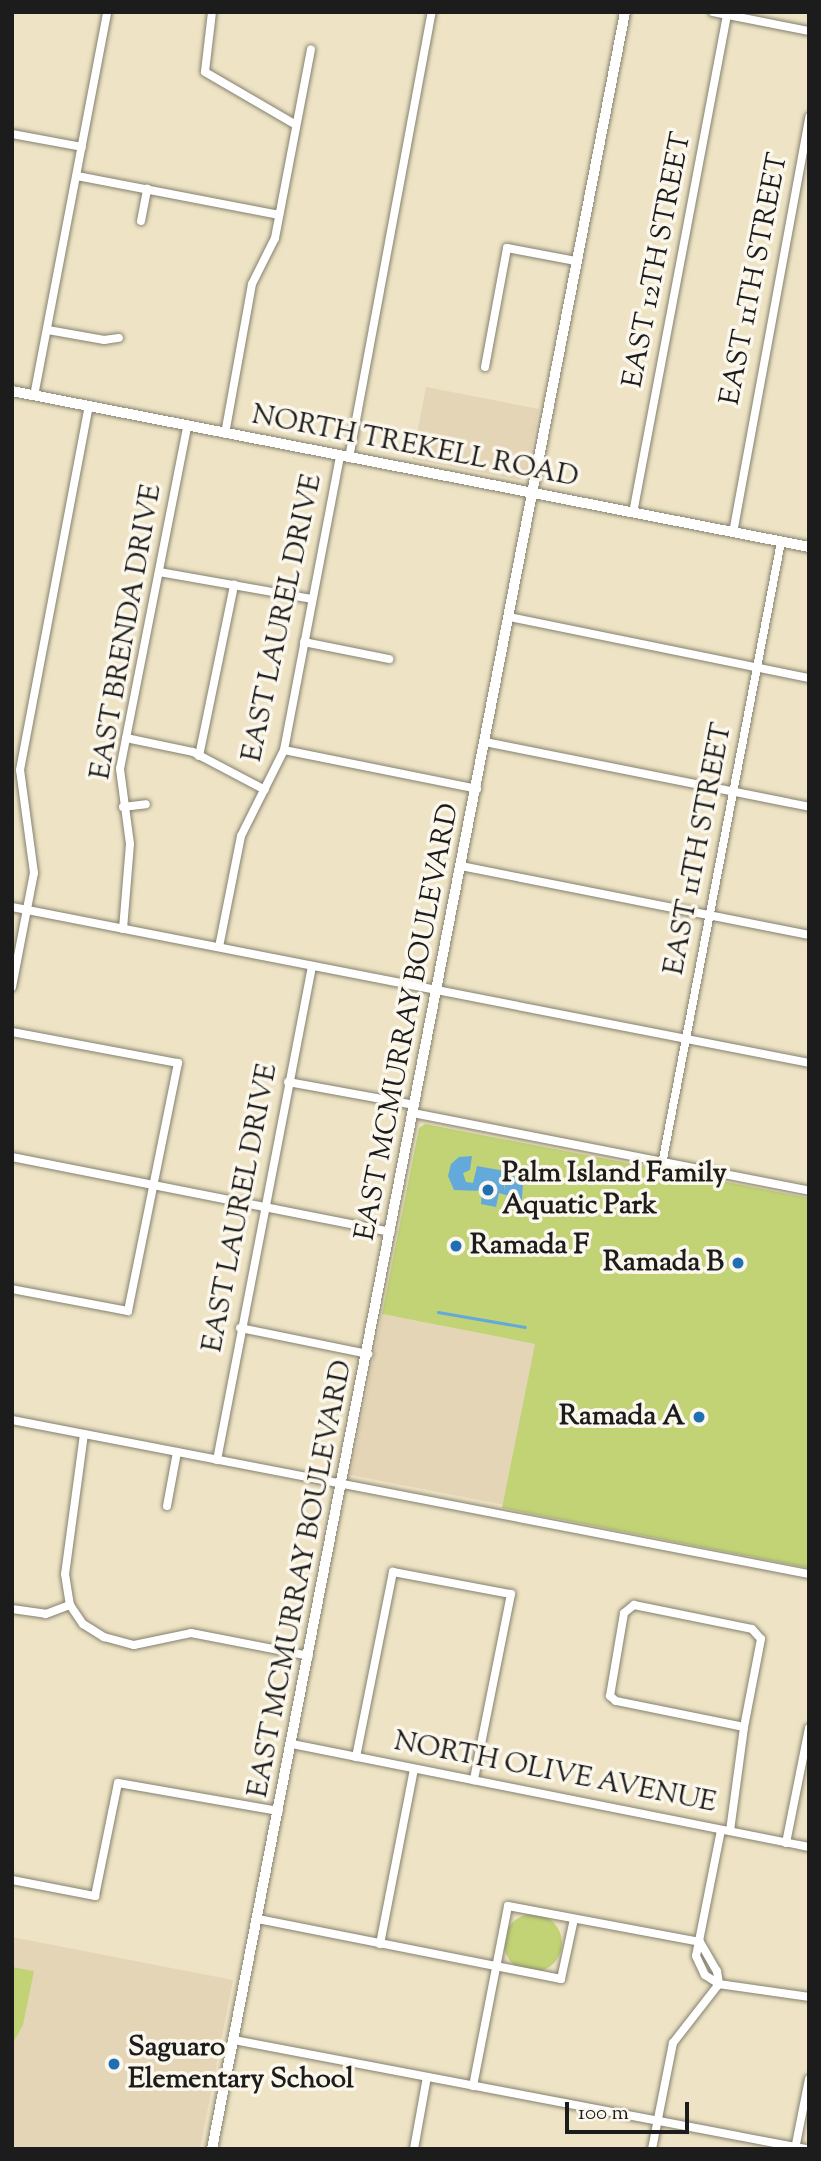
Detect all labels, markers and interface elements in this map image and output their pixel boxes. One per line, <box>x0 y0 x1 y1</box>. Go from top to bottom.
street label: EAST 12TH STREET <box>617 129 699 391</box>
street label: EAST 11TH STREET <box>714 150 796 408</box>
street label: NORTH TREKELL ROAD <box>249 399 581 495</box>
street label: EAST LAUREL DRIVE <box>236 471 330 765</box>
street label: EAST BRENDA DRIVE <box>84 482 170 782</box>
street label: EAST 11TH STREET <box>658 720 740 978</box>
street label: EAST MCMURRAY BOULEVARD <box>349 801 467 1243</box>
street label: EAST LAUREL DRIVE <box>197 1061 285 1355</box>
place label: Palm Island Family Aquatic Park <box>502 1157 727 1223</box>
marker: Palm Island Family Aquatic Park <box>480 1182 496 1198</box>
place label: Ramada F <box>470 1229 589 1263</box>
marker: Ramada F <box>448 1238 464 1254</box>
place label: Ramada B <box>603 1246 724 1280</box>
marker: Ramada B <box>730 1255 746 1271</box>
street label: EAST MCMURRAY BOULEVARD <box>242 1358 360 1800</box>
place label: Ramada A <box>559 1400 685 1434</box>
marker: Ramada A <box>691 1409 707 1425</box>
street label: NORTH OLIVE AVENUE <box>391 1725 719 1821</box>
place label: Saguaro Elementary School <box>128 2031 354 2097</box>
marker: Saguaro Elementary School <box>106 2056 122 2072</box>
scale bar <box>569 2088 693 2132</box>
text: 100 m <box>578 2099 629 2129</box>

